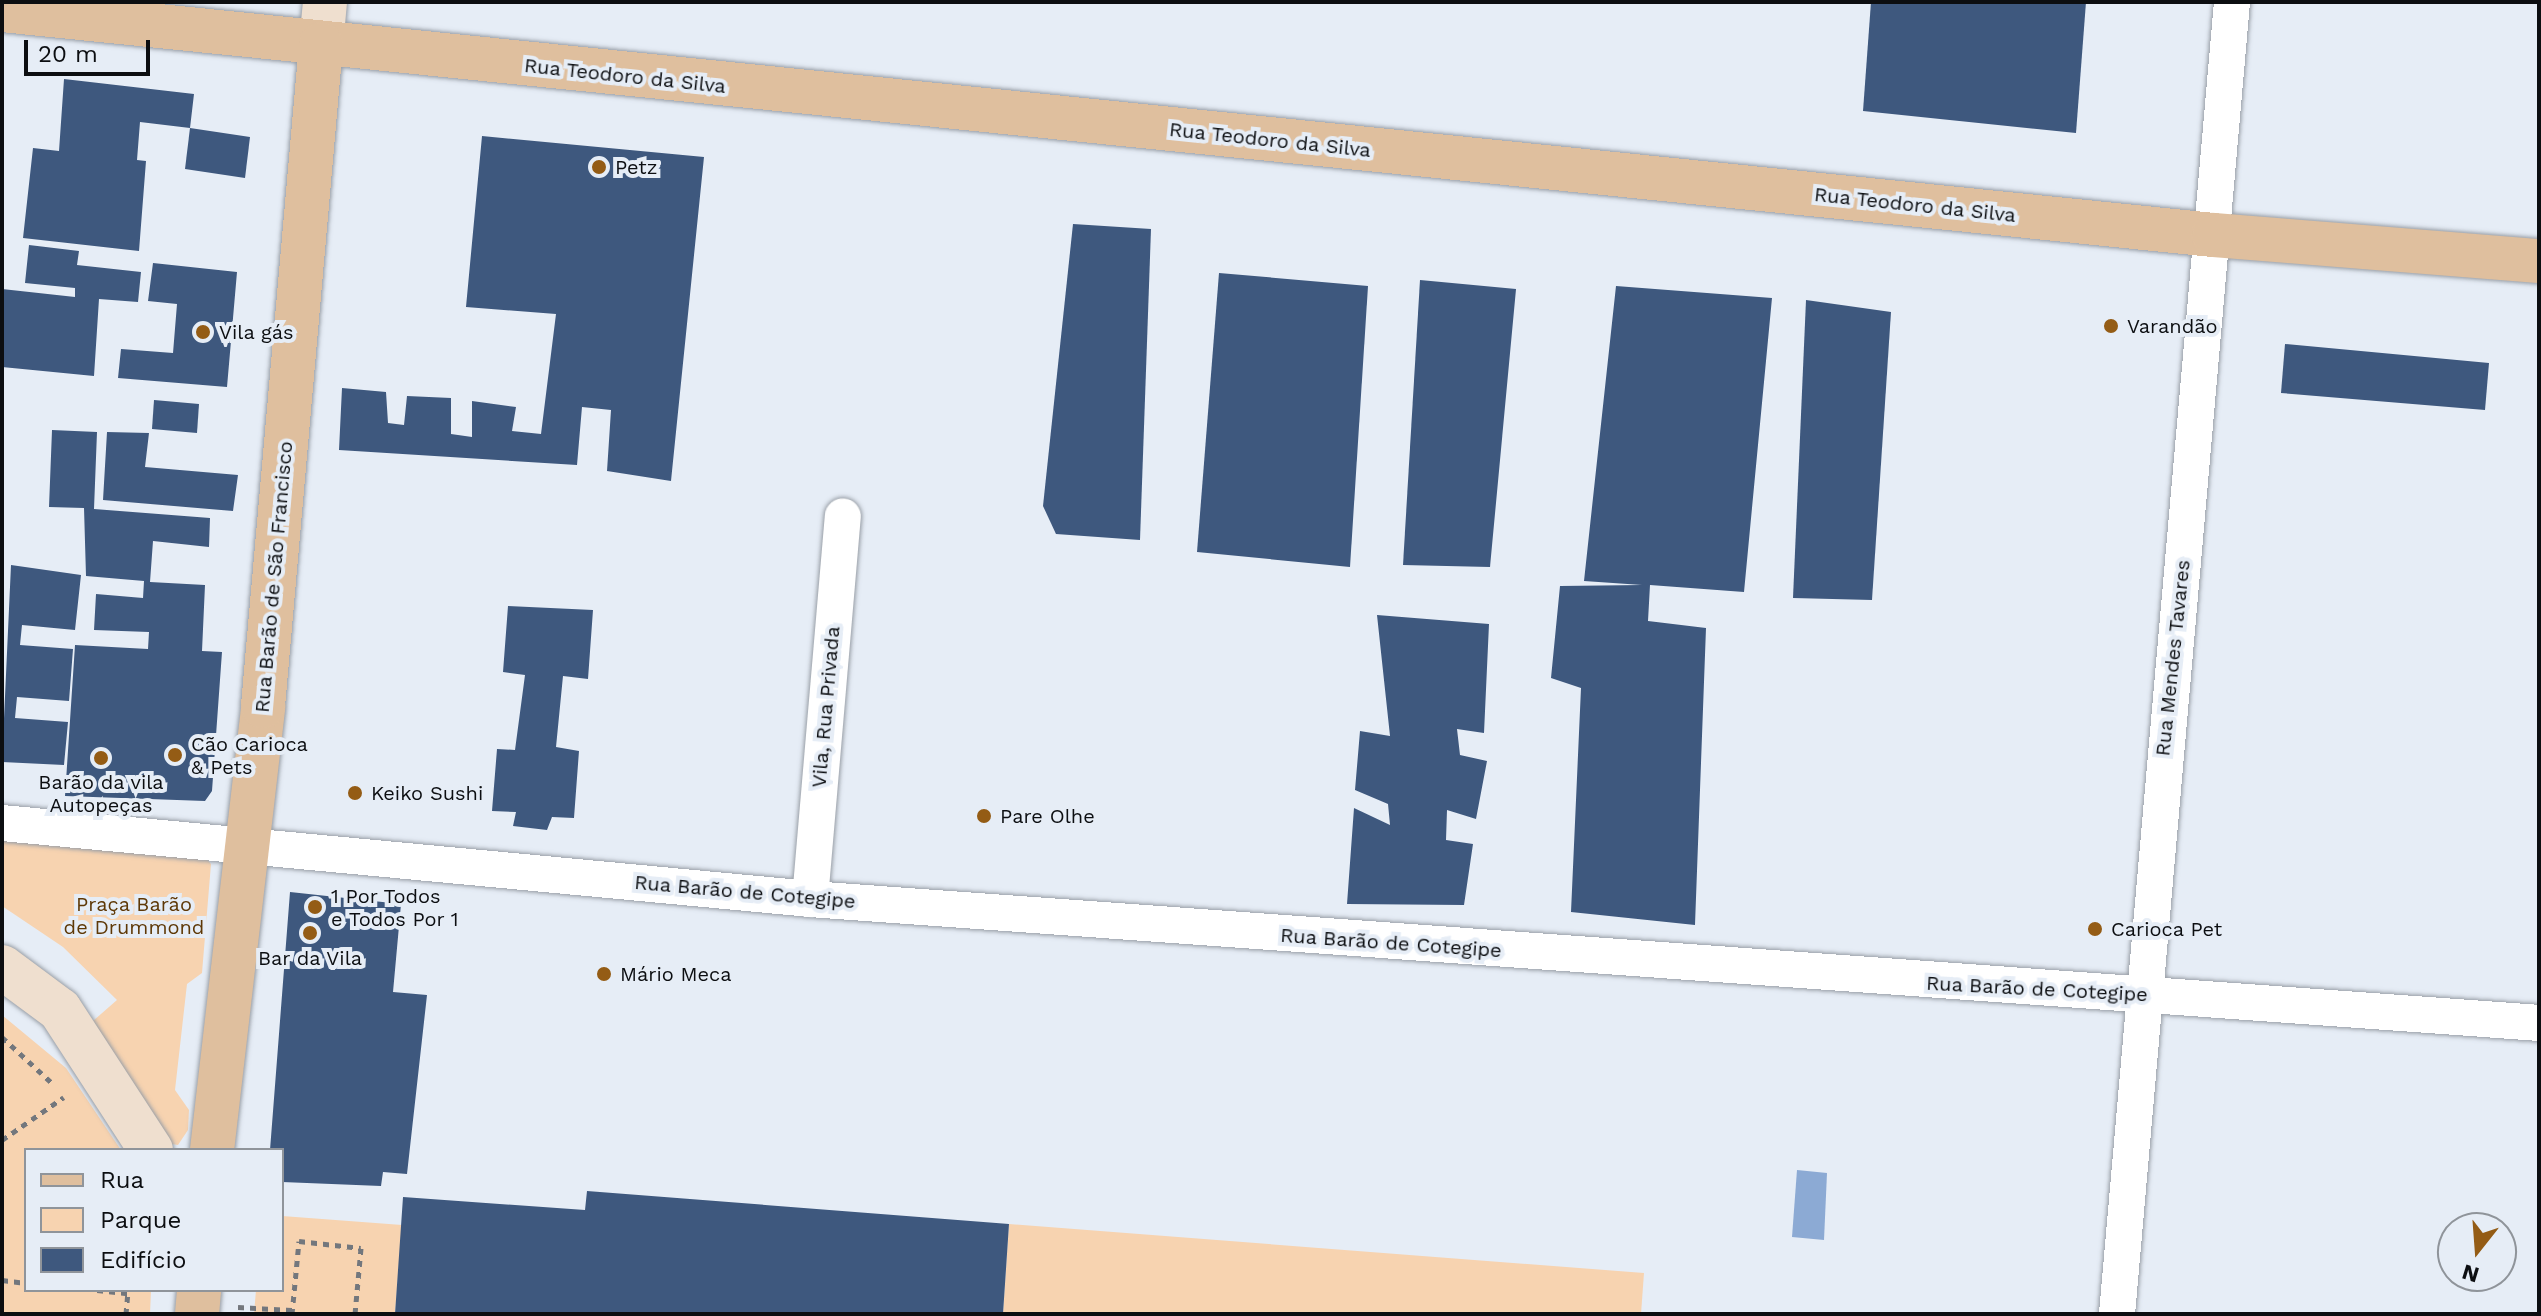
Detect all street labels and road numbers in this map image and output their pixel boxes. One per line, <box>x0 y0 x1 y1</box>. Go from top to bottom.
street label: Rua Teodoro da Silva <box>522 53 728 99</box>
street label: Rua Teodoro da Silva <box>1167 117 1373 163</box>
street label: Rua Teodoro da Silva <box>1812 182 2018 228</box>
street label: Rua Barão de São Francisco <box>250 440 298 714</box>
street label: Rua Mendes Tavares <box>2151 558 2195 758</box>
street label: Vila, Rua Privada <box>807 625 845 789</box>
street label: Rua Barão de Cotegipe <box>633 870 857 914</box>
street label: Rua Barão de Cotegipe <box>1279 923 1503 963</box>
street label: Rua Barão de Cotegipe <box>1925 971 2149 1007</box>

